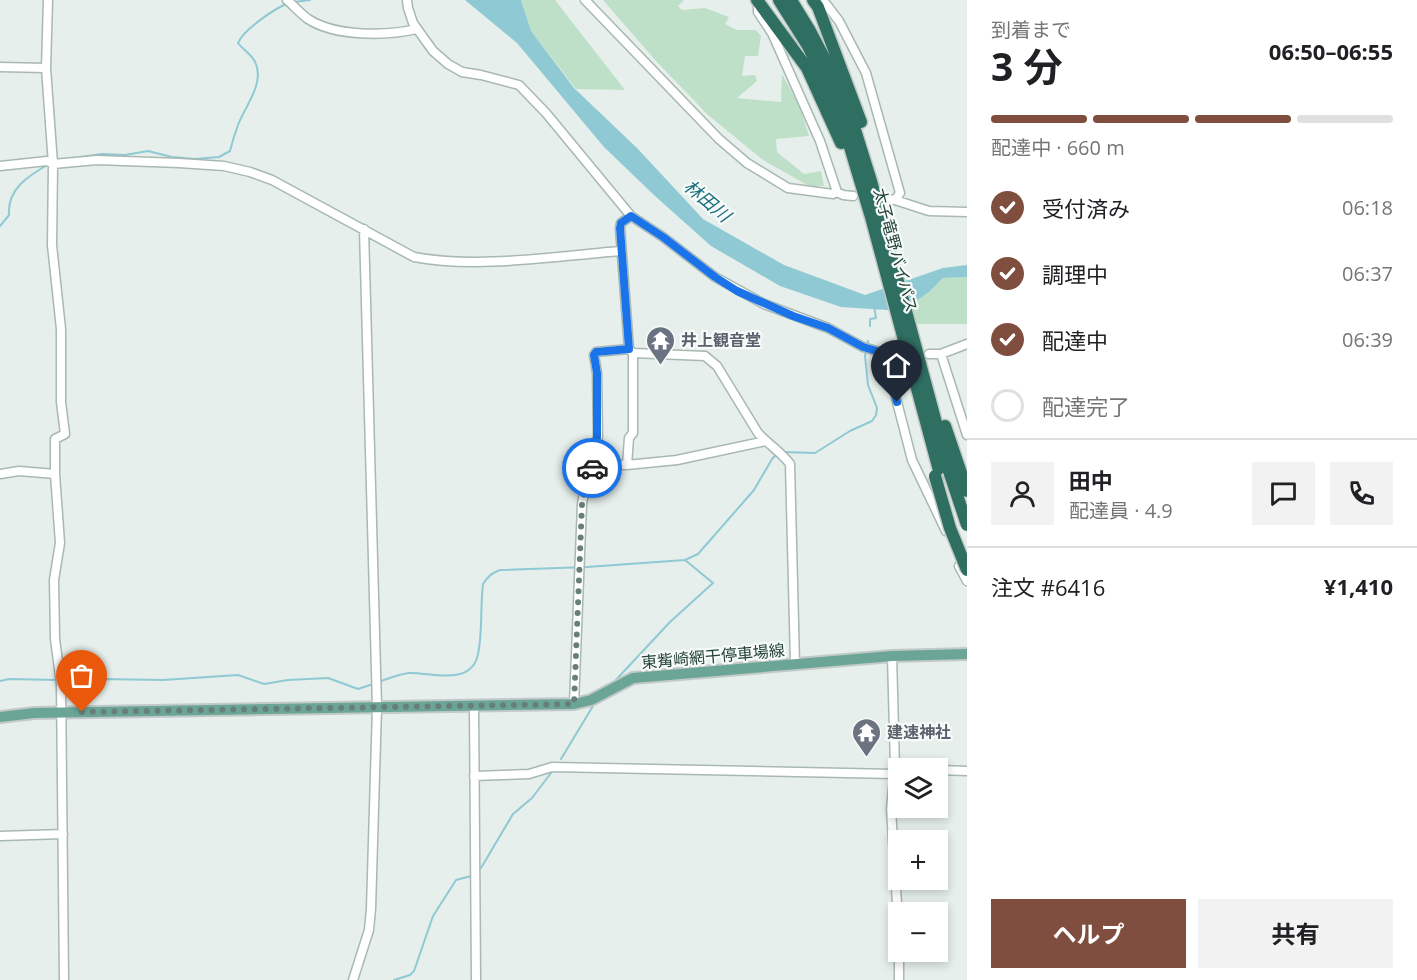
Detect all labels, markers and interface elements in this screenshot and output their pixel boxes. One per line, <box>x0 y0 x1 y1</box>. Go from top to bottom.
text: 到着まで <box>991 16 1071 43</box>
text: 06:50–06:55 <box>1269 36 1393 66</box>
text: 3 分 <box>991 39 1062 92</box>
text: 配達中 · 660 m <box>991 134 1125 161</box>
water label: 林田川 <box>679 174 738 228</box>
street label: 太子竜野バイパス <box>869 185 923 315</box>
icon: check <box>991 191 1024 224</box>
text: 受付済み <box>1042 193 1130 223</box>
text: 06:18 <box>1342 194 1393 221</box>
icon: check <box>991 257 1024 290</box>
text: 調理中 <box>1042 259 1108 289</box>
text: 06:37 <box>1342 260 1393 287</box>
icon: check <box>991 323 1024 356</box>
temple icon: 井上観音堂 <box>644 324 676 366</box>
text: 配達中 <box>1042 325 1108 355</box>
text: 06:39 <box>1342 326 1393 353</box>
place label: 井上観音堂 <box>681 329 761 351</box>
pin <box>871 340 922 402</box>
icon: home <box>880 349 913 382</box>
text: 配達完了 <box>1042 391 1130 421</box>
courier <box>562 438 622 498</box>
icon: car <box>576 452 609 485</box>
button: person <box>991 462 1054 525</box>
button: chat <box>1252 462 1315 525</box>
button: phone <box>1330 462 1393 525</box>
text: 田中 <box>1069 465 1113 495</box>
text: 配達員 · 4.9 <box>1069 497 1173 524</box>
text: ¥1,410 <box>1324 571 1393 601</box>
text: 注文 #6416 <box>991 572 1105 602</box>
street label: 東觜崎網干停車場線 <box>640 639 786 673</box>
pin <box>56 650 107 712</box>
icon: bag <box>65 659 98 692</box>
temple icon: 建速神社 <box>850 716 882 758</box>
place label: 建速神社 <box>887 721 951 743</box>
map controls <box>888 758 948 962</box>
button: layers <box>888 758 948 818</box>
button: + <box>888 830 948 890</box>
button: ヘルプ <box>991 899 1186 968</box>
button: 共有 <box>1198 899 1393 968</box>
button: − <box>888 902 948 962</box>

